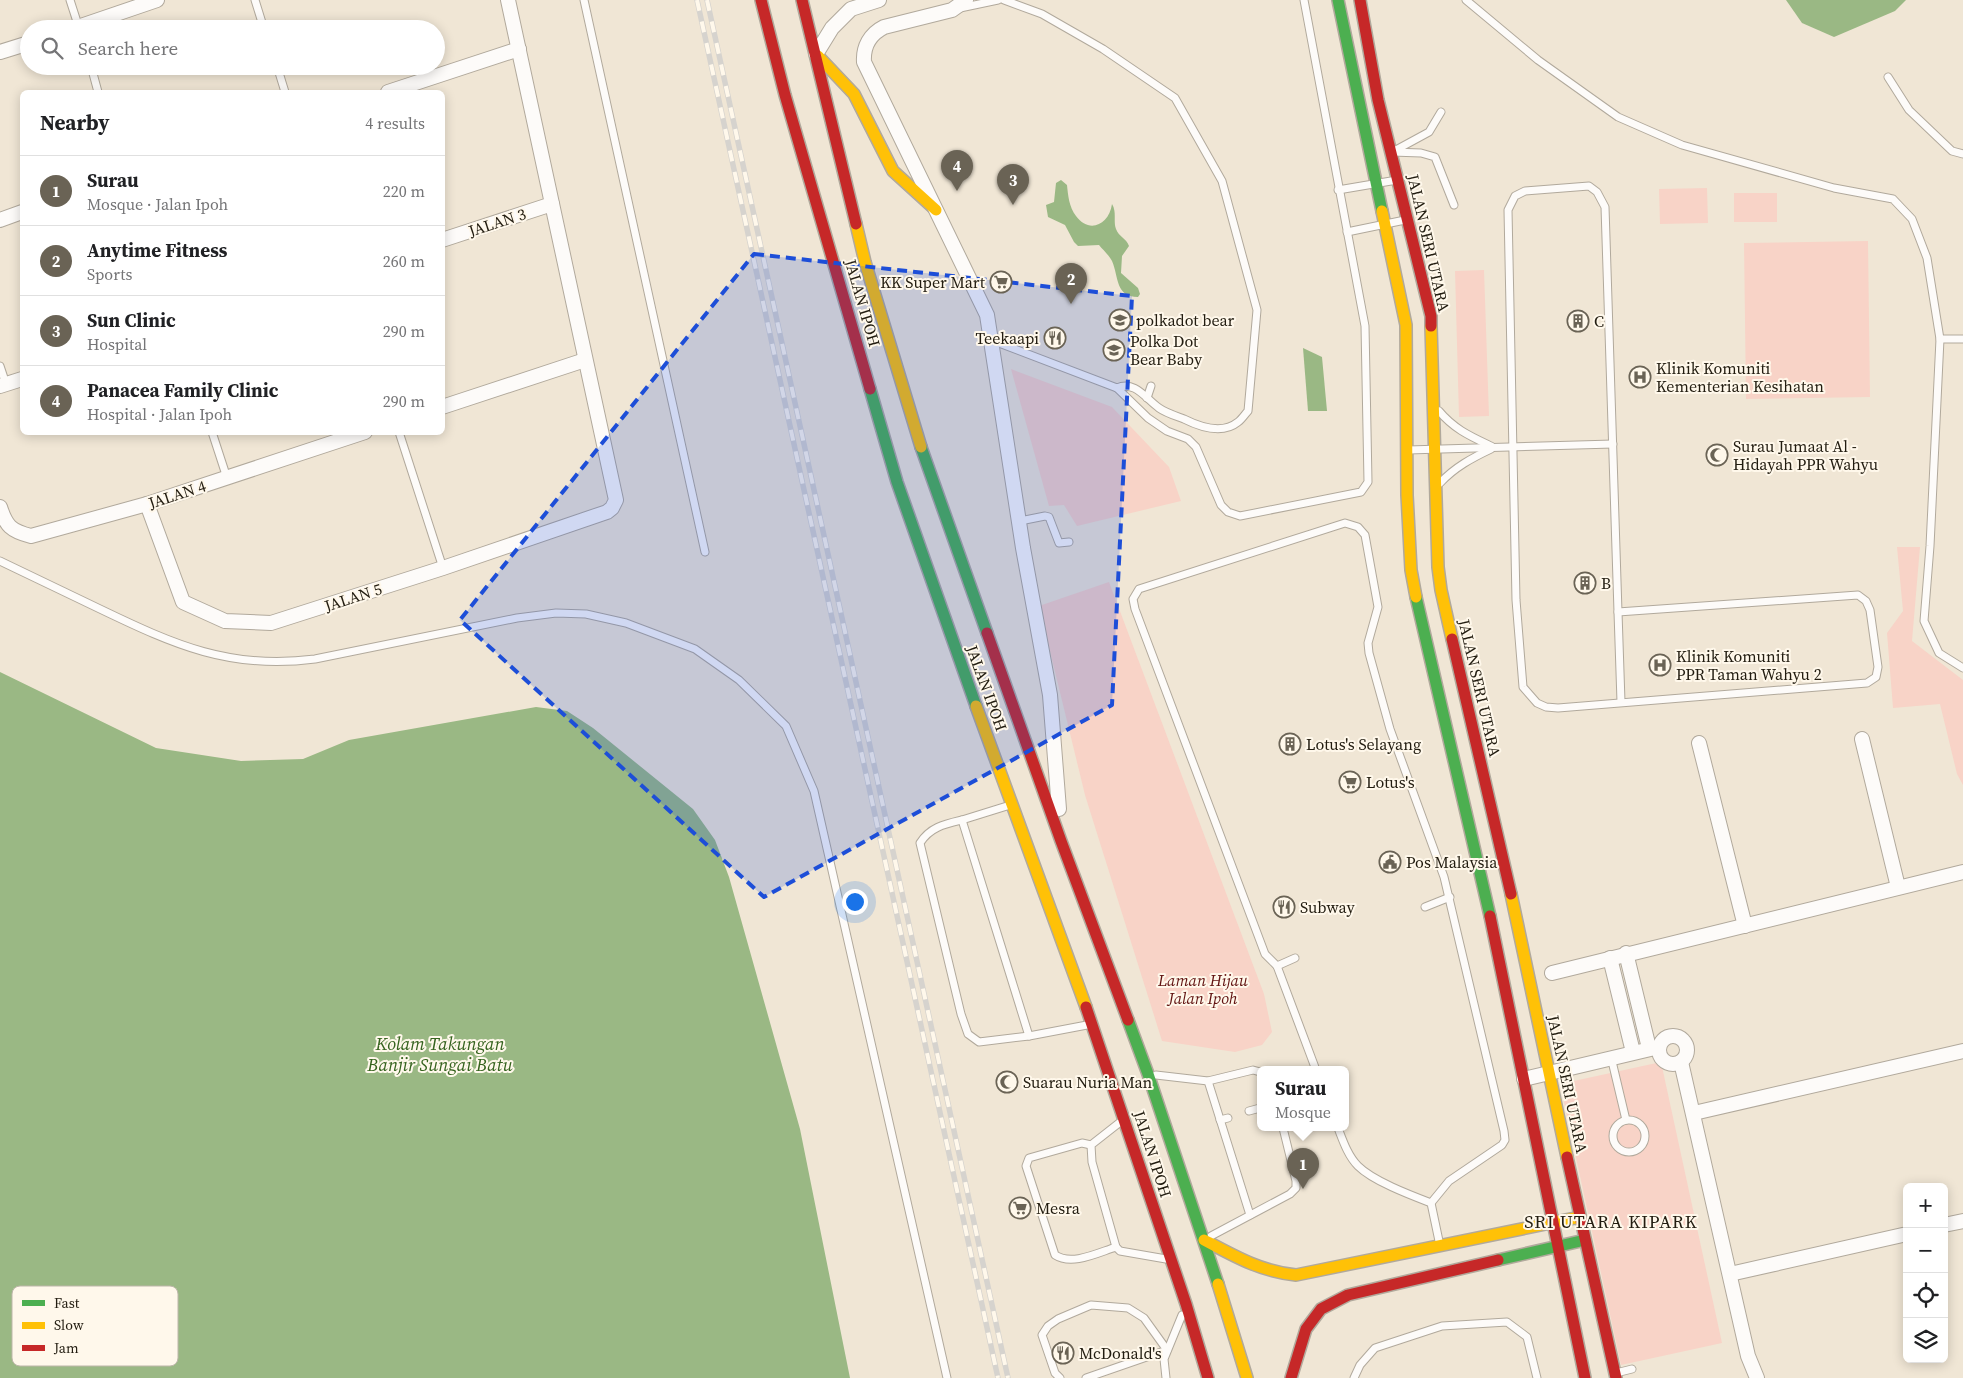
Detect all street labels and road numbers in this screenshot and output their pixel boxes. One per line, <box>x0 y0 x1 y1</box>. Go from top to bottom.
street label: JALAN SERI UTARA <box>1402 171 1456 314</box>
street label: JALAN 3 <box>464 202 529 242</box>
street label: JALAN IPOH <box>840 256 886 349</box>
street label: JALAN 4 <box>144 474 209 514</box>
street label: JALAN 5 <box>320 577 385 617</box>
street label: JALAN SERI UTARA <box>1453 616 1507 759</box>
street label: JALAN IPOH <box>961 641 1013 734</box>
street label: JALAN SERI UTARA <box>1542 1012 1593 1155</box>
street label: JALAN IPOH <box>1128 1107 1177 1200</box>

